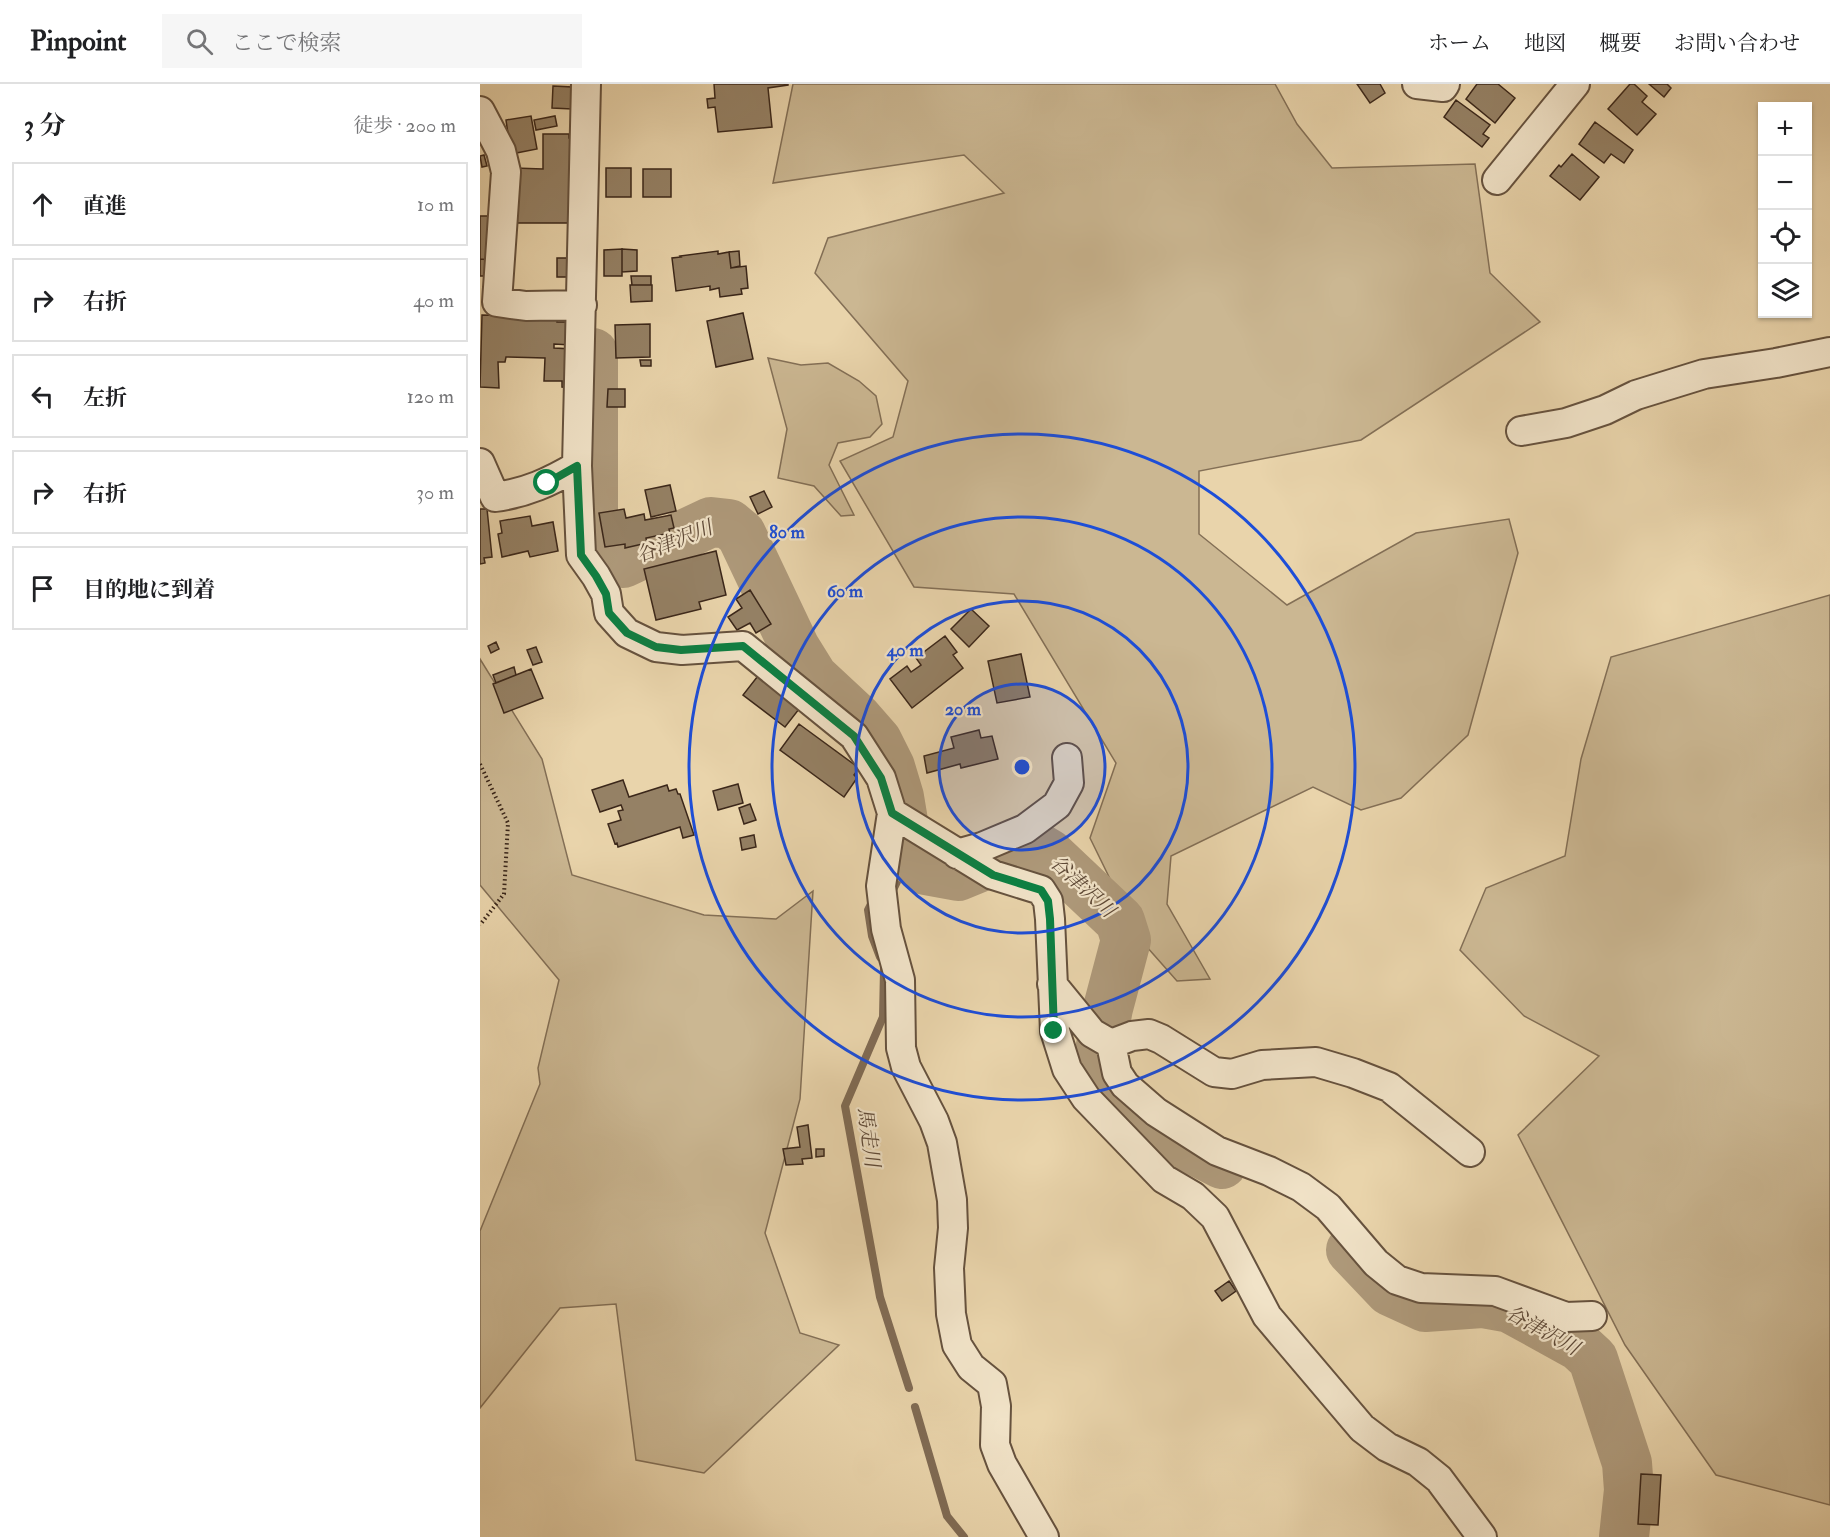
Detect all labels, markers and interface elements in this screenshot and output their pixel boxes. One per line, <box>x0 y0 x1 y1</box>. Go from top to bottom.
search box <box>162 14 582 68</box>
text: Pinpoint <box>30 24 126 59</box>
icon: search <box>183 25 216 58</box>
text: ここで検索 <box>231 29 341 57</box>
text: ホーム <box>1428 30 1491 57</box>
text: 地図 <box>1524 30 1566 57</box>
text: 概要 <box>1599 30 1641 57</box>
text: お問い合わせ <box>1674 30 1800 57</box>
map controls <box>1758 102 1812 318</box>
button: + <box>1758 102 1812 156</box>
text: 3 分 <box>24 110 65 142</box>
text: 徒歩 · 200 m <box>353 113 456 138</box>
button: − <box>1758 156 1812 210</box>
icon: ahead <box>26 188 59 221</box>
text: 直進 <box>83 192 127 220</box>
text: 10 m <box>417 192 454 217</box>
button: locate <box>1758 210 1812 264</box>
button: layers <box>1758 264 1812 318</box>
icon: right <box>26 284 59 317</box>
text: 右折 <box>83 288 127 316</box>
text: 40 m <box>413 288 454 313</box>
icon: left <box>26 380 59 413</box>
text: 左折 <box>83 384 127 412</box>
text: 120 m <box>407 384 454 409</box>
route start <box>533 469 559 495</box>
icon: right <box>26 476 59 509</box>
text: 右折 <box>83 480 127 508</box>
text: 30 m <box>416 480 454 505</box>
water label: 谷津沢川 <box>632 514 718 568</box>
text: 80 m <box>769 521 806 544</box>
icon: arrive <box>26 572 59 605</box>
text: 目的地に到着 <box>83 576 215 604</box>
text: 60 m <box>827 580 864 603</box>
text: 40 m <box>886 639 924 662</box>
text: 20 m <box>945 698 982 721</box>
centre of rings <box>1012 757 1032 777</box>
water label: 谷津沢川 <box>1045 850 1122 924</box>
route end <box>1040 1017 1066 1043</box>
water label: 馬走川 <box>852 1106 885 1170</box>
water label: 谷津沢川 <box>1502 1300 1586 1362</box>

